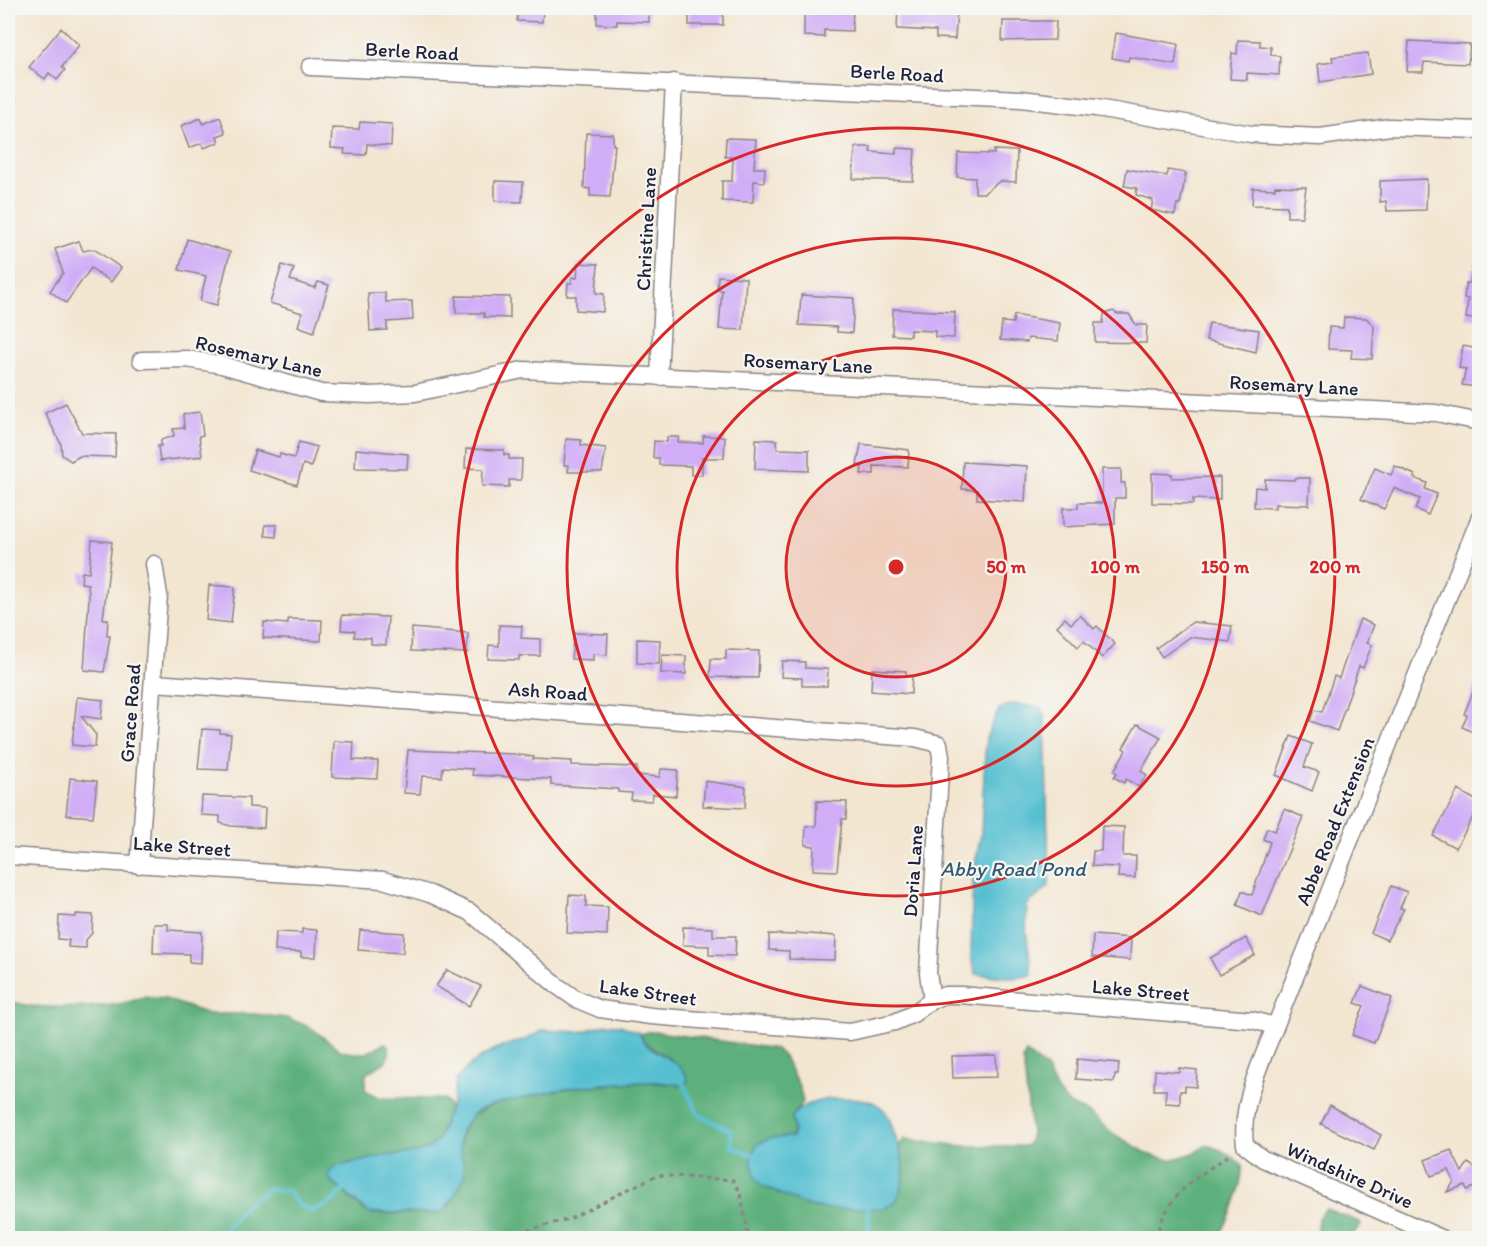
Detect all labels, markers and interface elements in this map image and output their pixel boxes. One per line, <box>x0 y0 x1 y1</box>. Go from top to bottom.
street label: Berle Road <box>364 37 460 65</box>
street label: Berle Road <box>849 59 945 87</box>
street label: Christine Lane <box>631 166 661 292</box>
street label: Rosemary Lane <box>193 330 325 382</box>
street label: Rosemary Lane <box>743 348 873 378</box>
street label: Rosemary Lane <box>1229 370 1359 400</box>
text: 50 m <box>986 556 1027 578</box>
text: 100 m <box>1090 556 1141 578</box>
text: 150 m <box>1201 556 1250 578</box>
text: 200 m <box>1310 556 1361 578</box>
centre of rings <box>886 557 906 577</box>
street label: Grace Road <box>115 663 145 763</box>
street label: Ash Road <box>508 676 589 706</box>
street label: Abbe Road Extension <box>1290 733 1380 909</box>
street label: Doria Lane <box>898 824 928 918</box>
street label: Lake Street <box>132 831 232 861</box>
water label: Abby Road Pond <box>940 856 1087 881</box>
street label: Lake Street <box>598 973 698 1011</box>
street label: Lake Street <box>1091 974 1191 1006</box>
street label: Windshire Drive <box>1283 1136 1417 1214</box>

